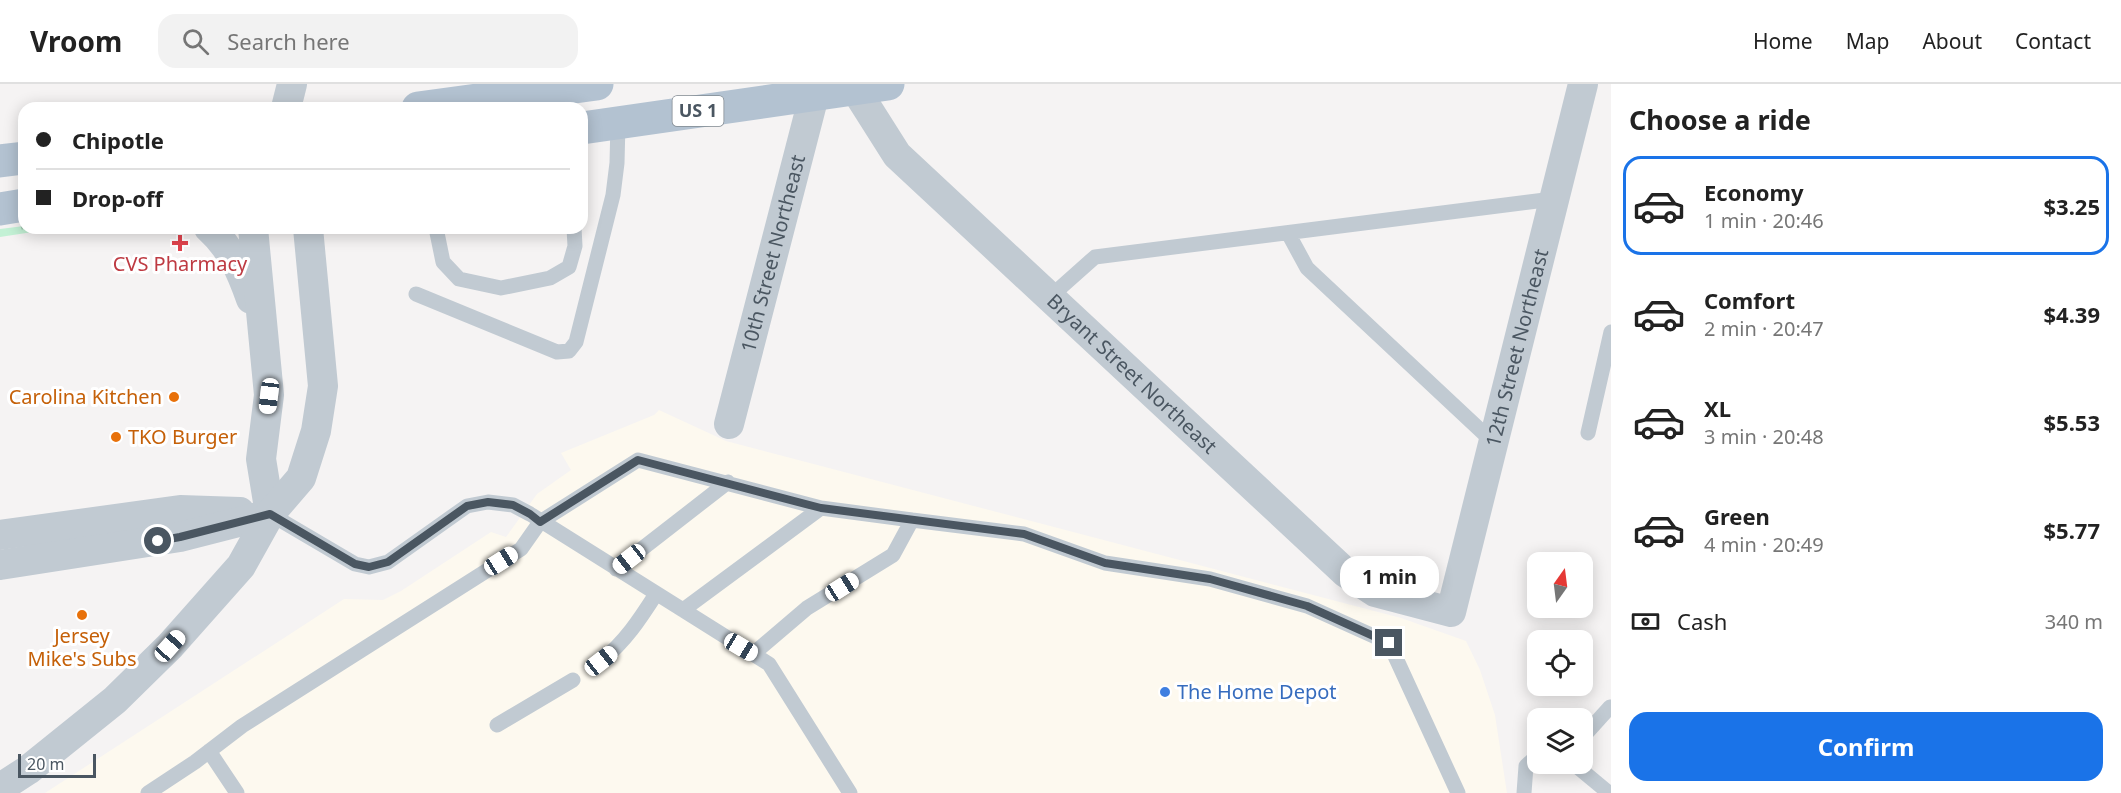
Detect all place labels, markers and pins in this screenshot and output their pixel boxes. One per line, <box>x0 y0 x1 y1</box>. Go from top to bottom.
marker: CVS Pharmacy <box>173 236 187 250</box>
place label: CVS Pharmacy <box>113 250 248 277</box>
place label: Carolina Kitchen <box>9 383 162 410</box>
marker: Carolina Kitchen <box>167 390 181 404</box>
place label: TKO Burger <box>128 423 237 450</box>
marker: TKO Burger <box>109 430 123 444</box>
marker: Jersey Mike's Subs <box>75 608 89 622</box>
place label: Jersey Mike's Subs <box>28 622 136 672</box>
place label: The Home Depot <box>1177 678 1337 705</box>
marker: The Home Depot <box>1158 685 1172 699</box>

